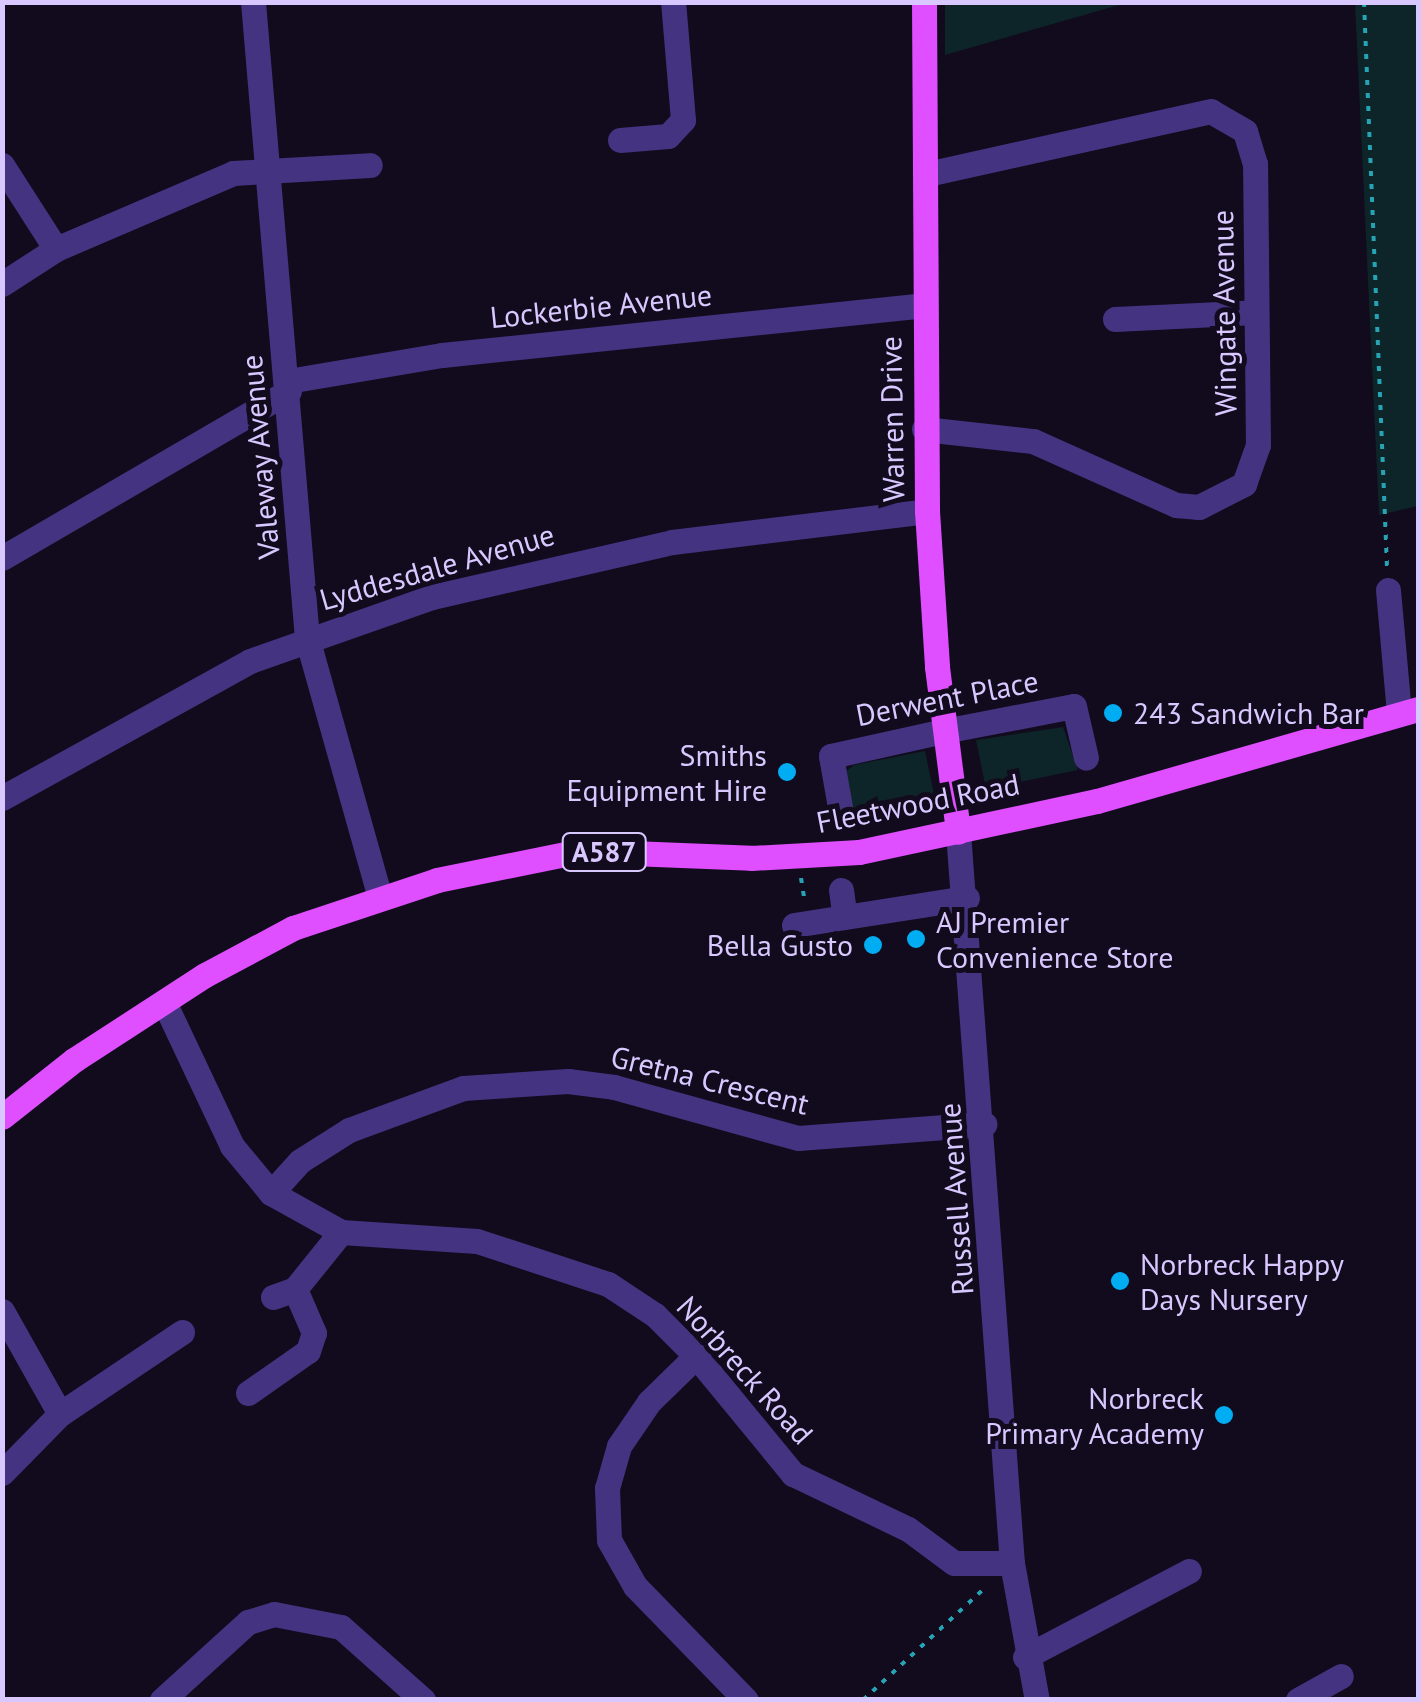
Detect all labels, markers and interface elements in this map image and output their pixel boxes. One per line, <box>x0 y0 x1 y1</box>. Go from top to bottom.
street label: Wingate Avenue <box>1204 209 1244 417</box>
street label: Lockerbie Avenue <box>488 276 714 336</box>
street label: Warren Drive <box>873 336 911 502</box>
street label: Valeway Avenue <box>233 352 287 562</box>
street label: Lyddesdale Avenue <box>315 516 559 618</box>
street label: Derwent Place <box>853 663 1041 733</box>
place label: 243 Sandwich Bar <box>1133 695 1364 731</box>
marker: 243 Sandwich Bar <box>1102 702 1124 724</box>
place label: Smiths Equipment Hire <box>567 737 767 808</box>
marker: Smiths Equipment Hire <box>776 761 798 783</box>
street label: Fleetwood Road <box>813 766 1023 840</box>
road number: A587 <box>562 829 646 875</box>
place label: AJ Premier Convenience Store <box>936 904 1173 974</box>
place label: Bella Gusto <box>707 927 853 963</box>
marker: AJ Premier Convenience Store <box>905 928 927 950</box>
marker: Bella Gusto <box>862 934 884 956</box>
street label: Gretna Crescent <box>607 1038 813 1122</box>
street label: Russell Avenue <box>931 1101 981 1297</box>
place label: Norbreck Happy Days Nursery <box>1140 1246 1345 1316</box>
marker: Norbreck Happy Days Nursery <box>1109 1270 1131 1292</box>
street label: Norbreck Road <box>669 1288 821 1452</box>
place label: Norbreck Primary Academy <box>983 1380 1204 1450</box>
marker: Norbreck Primary Academy <box>1213 1404 1235 1426</box>

